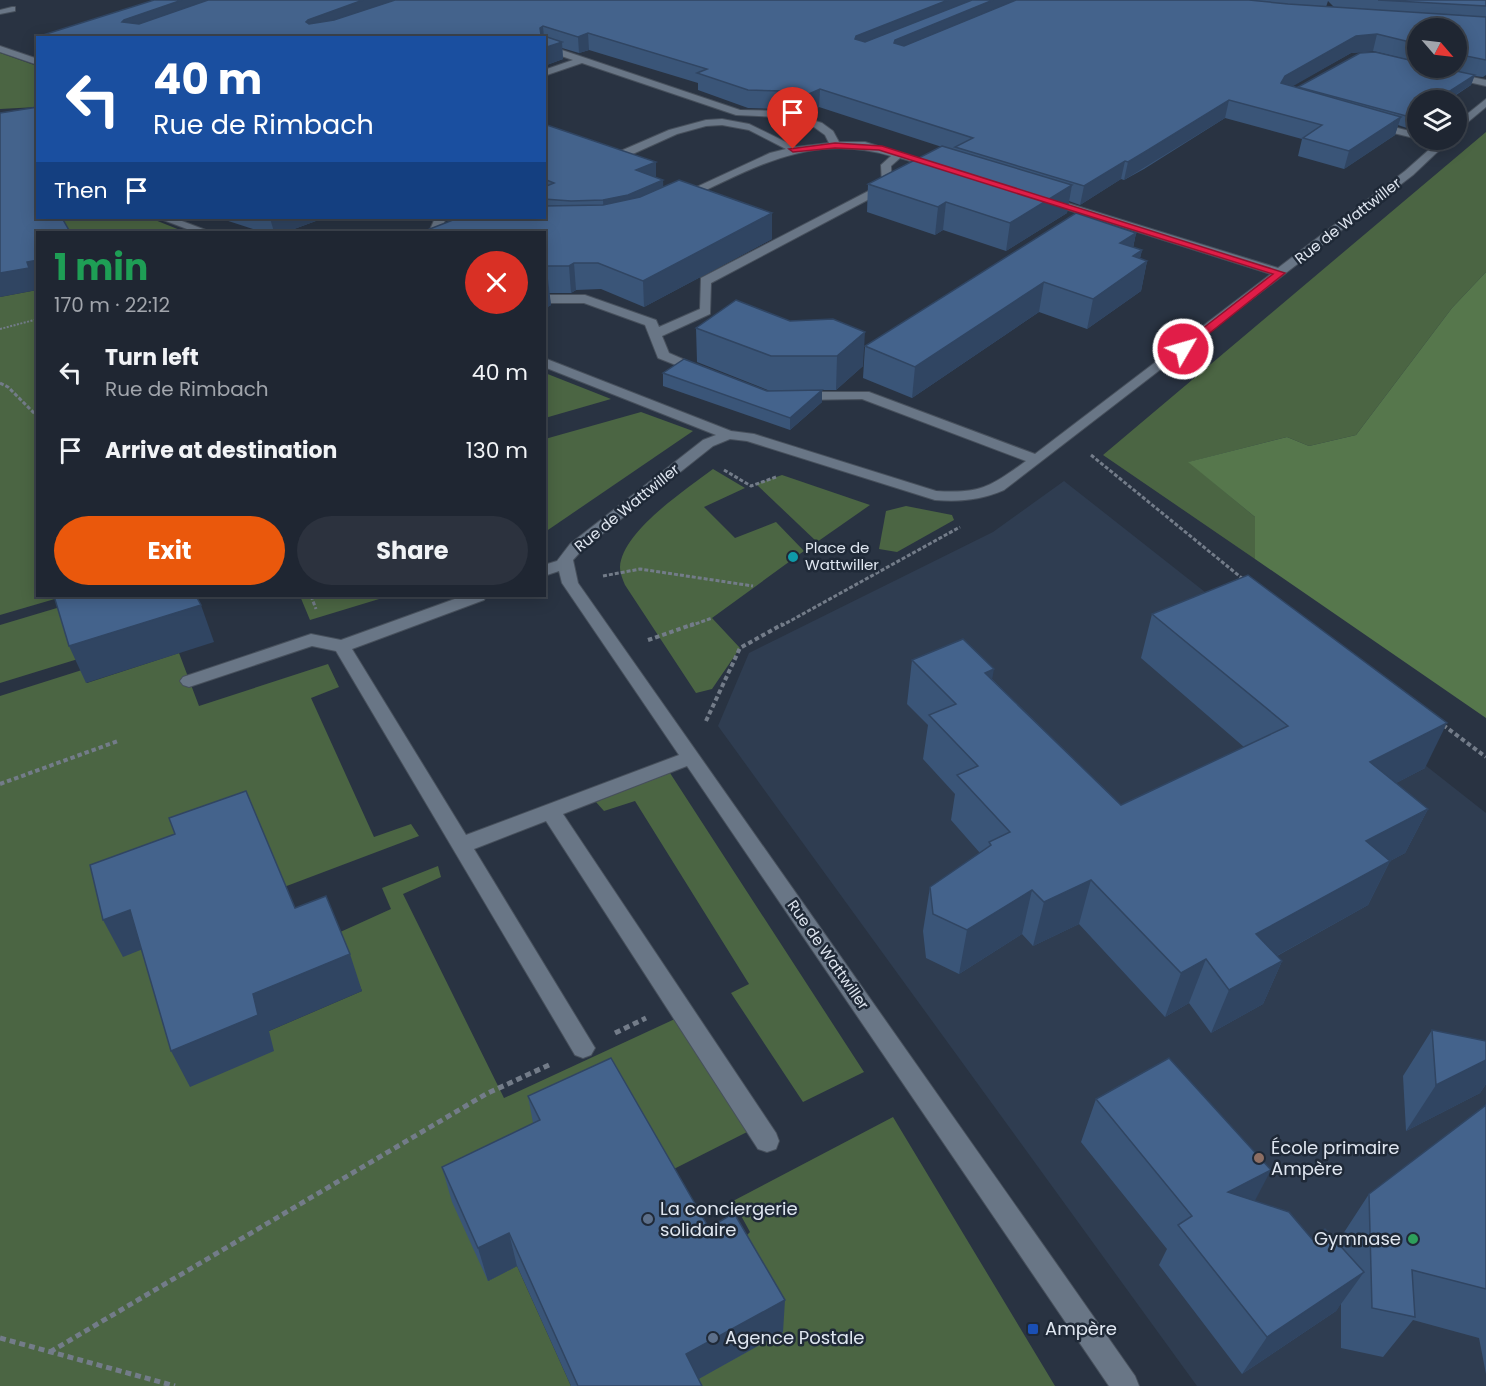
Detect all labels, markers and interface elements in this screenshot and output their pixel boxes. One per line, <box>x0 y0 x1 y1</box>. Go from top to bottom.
north arrow <box>1407 18 1467 78</box>
map controls <box>1407 18 1467 150</box>
text: 40 m <box>153 50 262 109</box>
icon: left <box>54 60 132 138</box>
pin <box>767 87 818 149</box>
button: layers <box>1407 90 1467 150</box>
icon: arrive <box>776 96 809 129</box>
text: Rue de Rimbach <box>153 106 374 143</box>
street label: Rue de Wattwiller <box>1290 172 1405 269</box>
icon: arrive <box>120 174 153 207</box>
text: Then <box>54 175 108 206</box>
text: 1 min <box>54 242 148 293</box>
button: close <box>465 251 528 314</box>
text: 170 m · 22:12 <box>54 291 170 319</box>
position arrow <box>1151 317 1215 381</box>
text: Turn left <box>105 342 199 373</box>
icon: left <box>54 356 87 389</box>
text: 40 m <box>472 357 528 388</box>
text: Rue de Rimbach <box>105 375 269 403</box>
icon: arrive <box>54 434 87 467</box>
text: Arrive at destination <box>105 435 337 466</box>
text: 130 m <box>466 435 528 466</box>
street label: Rue de Wattwiller <box>570 458 684 557</box>
button: Exit <box>54 516 285 585</box>
button: Share <box>297 516 528 585</box>
place label: Place de Wattwiller <box>805 537 879 575</box>
marker: Place de Wattwiller <box>786 550 800 564</box>
street label: Rue de Wattwiller <box>783 896 874 1014</box>
place label: École primaire Ampère <box>1271 1135 1399 1181</box>
marker: École primaire Ampère <box>1252 1151 1266 1165</box>
place label: La conciergerie solidaire <box>660 1196 798 1242</box>
marker: La conciergerie solidaire <box>641 1212 655 1226</box>
place label: Gymnase <box>1314 1226 1401 1251</box>
marker: Gymnase <box>1406 1232 1420 1246</box>
place label: Ampère <box>1045 1316 1117 1341</box>
marker: Ampère <box>1026 1322 1040 1336</box>
place label: Agence Postale <box>725 1325 865 1350</box>
marker: Agence Postale <box>706 1331 720 1345</box>

